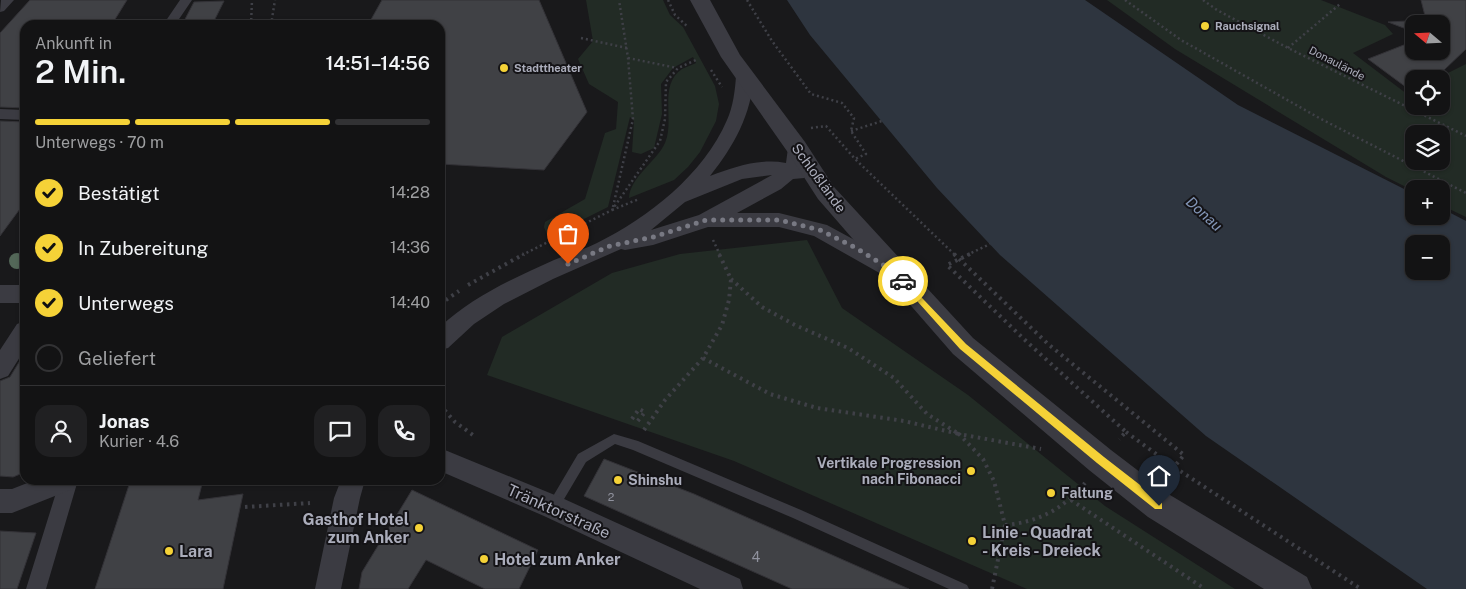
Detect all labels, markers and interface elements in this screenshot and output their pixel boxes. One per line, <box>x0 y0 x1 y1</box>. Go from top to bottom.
north arrow <box>1405 15 1450 60</box>
map controls <box>1405 15 1450 280</box>
marker: Rauchsignal <box>1199 20 1211 32</box>
place label: Rauchsignal <box>1215 20 1280 32</box>
text: Ankunft in <box>35 34 112 53</box>
street label: Donaulände <box>1307 44 1367 82</box>
text: 14:51–14:56 <box>325 52 430 74</box>
text: 2 Min. <box>35 53 126 90</box>
marker: Stadttheater <box>498 62 510 74</box>
place label: Stadttheater <box>514 62 582 74</box>
button: locate <box>1405 70 1450 115</box>
button: layers <box>1405 125 1450 170</box>
text: Unterwegs · 70 m <box>35 133 164 152</box>
street label: Schloßlände <box>789 140 849 216</box>
icon: check <box>35 179 63 207</box>
button: + <box>1405 180 1450 225</box>
text: Bestätigt <box>78 182 160 204</box>
text: 14:28 <box>390 183 430 202</box>
water label: Donau <box>1183 193 1226 234</box>
pin <box>547 213 589 264</box>
icon: bag <box>554 220 582 248</box>
icon: check <box>35 234 63 262</box>
button: − <box>1405 235 1450 280</box>
text: In Zubereitung <box>78 237 208 259</box>
text: 14:36 <box>390 238 430 257</box>
courier <box>878 256 928 306</box>
icon: car <box>889 267 917 295</box>
icon: check <box>35 289 63 317</box>
text: Unterwegs <box>78 292 174 314</box>
text: 14:40 <box>390 293 430 312</box>
text: Geliefert <box>78 347 156 369</box>
button: person <box>35 405 87 457</box>
button: chat <box>314 405 366 457</box>
button: phone <box>378 405 430 457</box>
text: Jonas <box>99 410 149 432</box>
text: Kurier · 4.6 <box>99 432 179 451</box>
place label: Vertikale Progression nach Fibonacci <box>817 455 961 487</box>
pin <box>1138 455 1180 506</box>
icon: home <box>1145 462 1173 490</box>
marker: Vertikale Progression nach Fibonacci <box>965 465 977 477</box>
place label: Shinshu <box>628 472 682 488</box>
marker: Shinshu <box>612 474 624 486</box>
street label: Tränktorstraße <box>504 480 613 543</box>
place label: Faltung <box>1061 485 1113 501</box>
marker: Faltung <box>1045 487 1057 499</box>
house number: 2 <box>608 491 615 503</box>
place label: Gasthof Hotel zum Anker <box>302 510 409 547</box>
marker: Gasthof Hotel zum Anker <box>413 522 425 534</box>
place label: Linie - Quadrat - Kreis - Dreieck <box>982 523 1101 560</box>
marker: Linie - Quadrat - Kreis - Dreieck <box>966 535 978 547</box>
place label: Lara <box>179 542 213 561</box>
marker: Lara <box>163 545 175 557</box>
house number: 4 <box>752 549 761 565</box>
place label: Hotel zum Anker <box>494 550 621 569</box>
marker: Hotel zum Anker <box>478 553 490 565</box>

